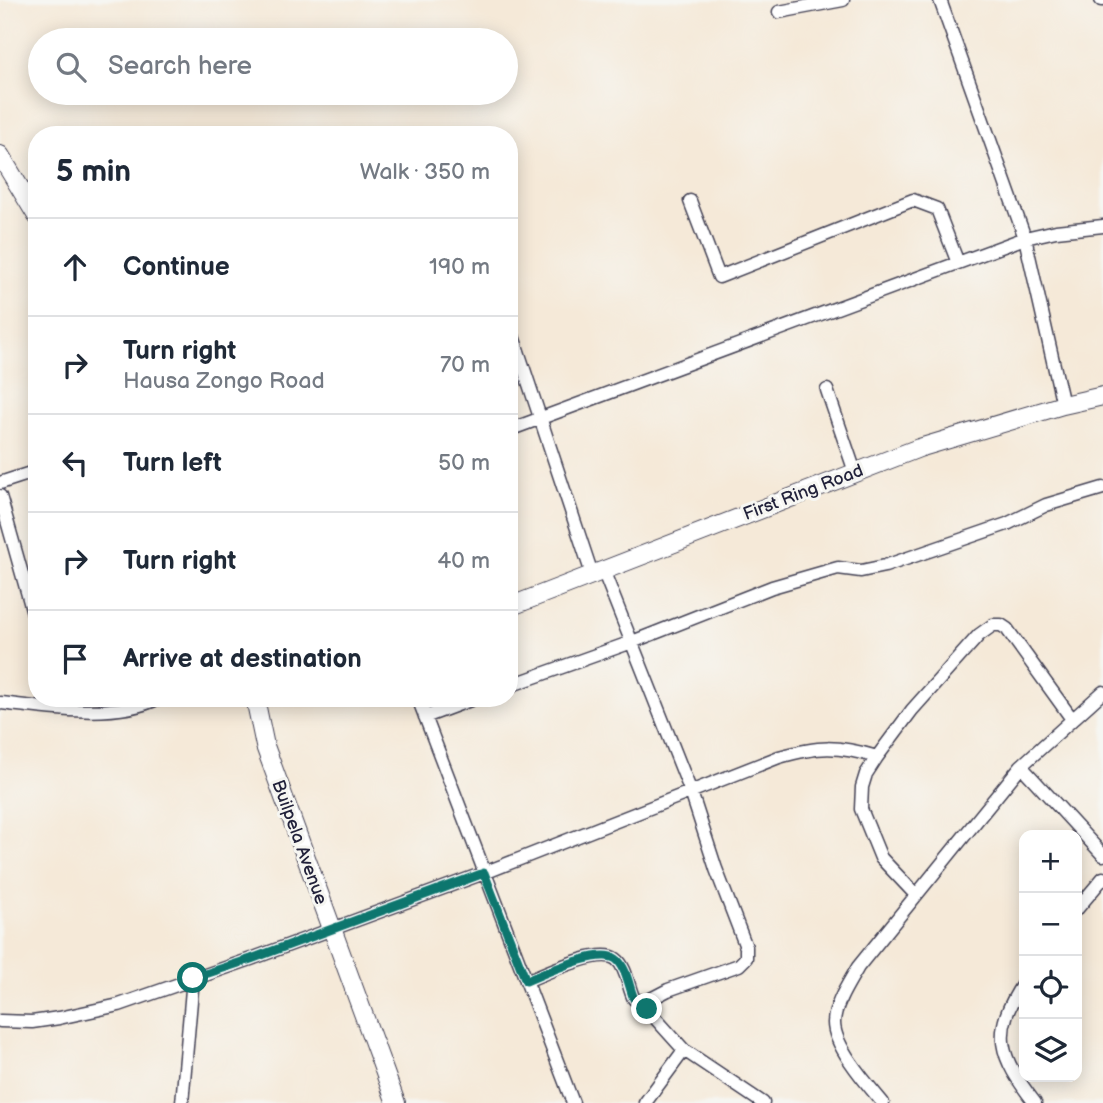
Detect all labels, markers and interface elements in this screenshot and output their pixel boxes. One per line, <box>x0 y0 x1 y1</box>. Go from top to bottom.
search box <box>28 28 518 105</box>
icon: search <box>52 48 90 86</box>
text: Search here <box>108 51 252 82</box>
text: 5 min <box>56 154 131 190</box>
text: Walk · 350 m <box>360 158 490 186</box>
icon: ahead <box>56 248 94 286</box>
text: Continue <box>123 252 230 283</box>
text: 190 m <box>429 253 490 281</box>
text: Turn right <box>123 336 236 367</box>
icon: right <box>56 346 94 384</box>
text: 70 m <box>440 351 490 379</box>
text: Hausa Zongo Road <box>123 367 325 395</box>
icon: left <box>56 444 94 482</box>
text: Turn left <box>123 448 222 479</box>
text: 50 m <box>438 449 490 477</box>
street label: First Ring Road <box>740 460 866 525</box>
icon: right <box>56 542 94 580</box>
text: Turn right <box>123 546 236 577</box>
text: 40 m <box>437 547 490 575</box>
icon: arrive <box>56 640 94 678</box>
text: Arrive at destination <box>123 644 362 675</box>
street label: Builpela Avenue <box>267 777 332 908</box>
map controls <box>1019 830 1082 1082</box>
button: + <box>1019 830 1082 893</box>
button: − <box>1019 893 1082 956</box>
button: locate <box>1019 956 1082 1019</box>
route start <box>177 962 208 993</box>
route end <box>631 993 662 1024</box>
button: layers <box>1019 1019 1082 1082</box>

